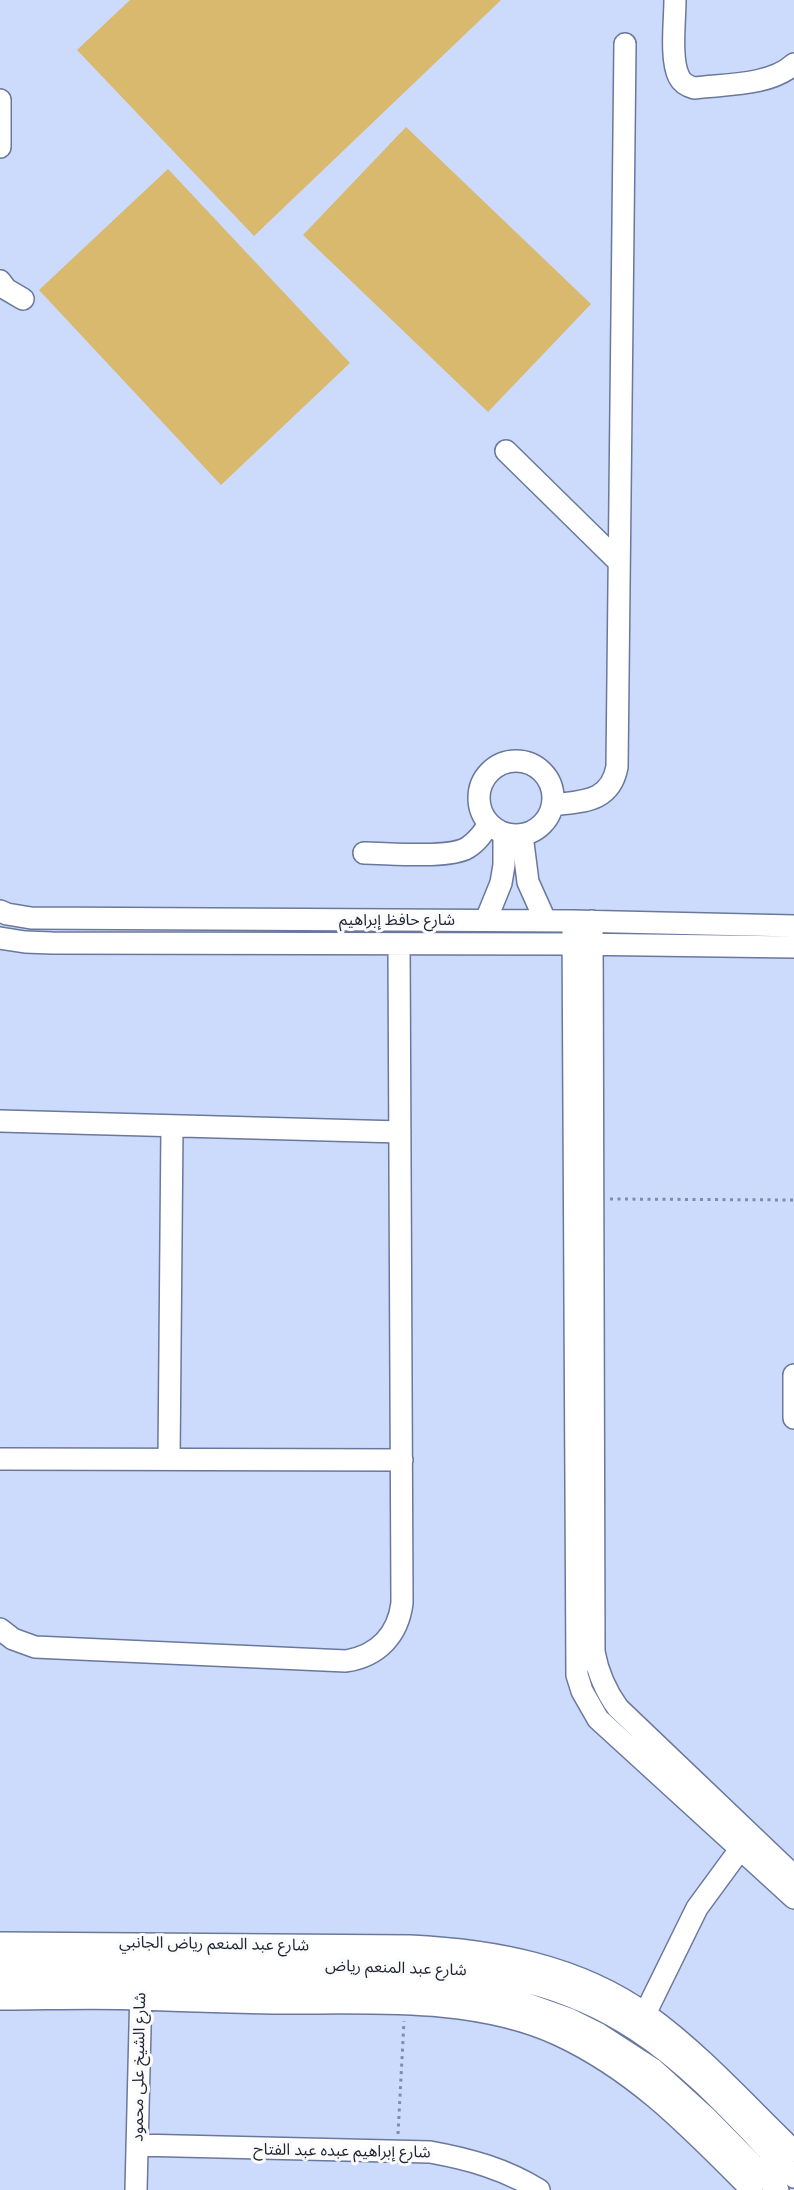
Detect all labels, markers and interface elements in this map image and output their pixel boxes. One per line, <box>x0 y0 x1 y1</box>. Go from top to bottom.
street label: شارع حافظ إبراهيم <box>339 910 455 930</box>
street label: شارع عبد المنعم رياض الجانبي <box>119 1933 309 1955</box>
street label: شارع عبد المنعم رياض <box>325 1956 467 1980</box>
street label: شارع الشيخ على محمود <box>128 1992 150 2142</box>
street label: شارع إبراهيم عبده عبد الفتاح <box>253 2140 431 2162</box>

